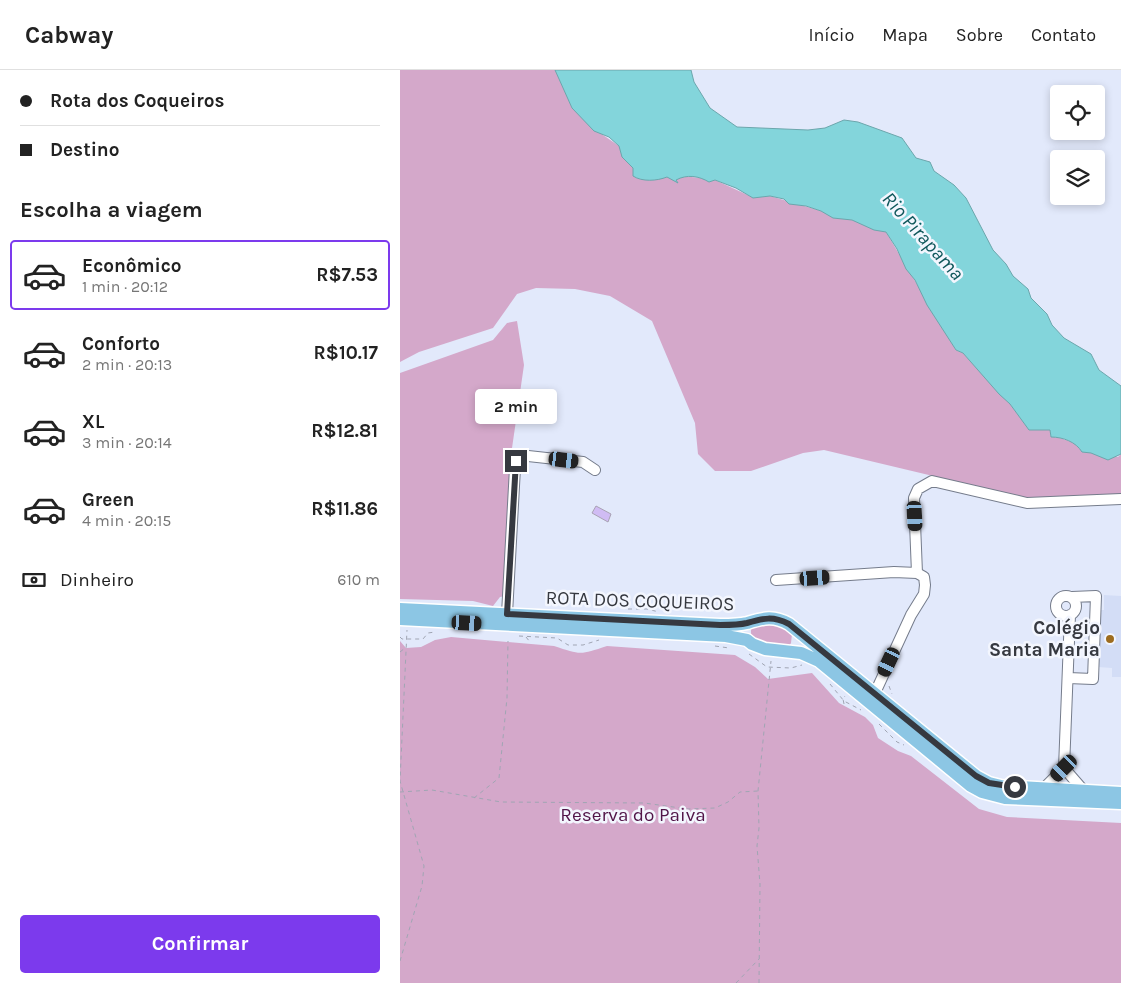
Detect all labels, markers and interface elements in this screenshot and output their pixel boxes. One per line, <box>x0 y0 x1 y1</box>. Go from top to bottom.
text: Cabway <box>25 21 113 49</box>
text: Início <box>808 24 854 46</box>
text: Mapa <box>882 24 928 46</box>
text: Sobre <box>956 24 1003 46</box>
text: Contato <box>1031 24 1096 46</box>
map controls <box>1050 85 1105 205</box>
button: locate <box>1050 85 1105 140</box>
text: Rota dos Coqueiros <box>50 90 224 112</box>
text: Destino <box>50 139 119 161</box>
button: layers <box>1050 150 1105 205</box>
water label: Rio Pirapama <box>877 187 969 285</box>
text: Escolha a viagem <box>20 197 203 223</box>
icon: car <box>22 253 67 298</box>
text: Econômico <box>82 255 182 277</box>
text: R$7.53 <box>316 264 378 286</box>
text: 1 min · 20:12 <box>82 277 168 296</box>
icon: car <box>22 331 67 376</box>
text: Conforto <box>82 333 160 355</box>
text: R$10.17 <box>314 342 378 364</box>
text: 2 min · 20:13 <box>82 355 172 374</box>
callout: 2 min <box>475 388 557 424</box>
text: 2 min <box>494 397 538 416</box>
icon: car <box>22 409 67 454</box>
text: XL <box>82 411 104 433</box>
text: R$12.81 <box>311 420 378 442</box>
text: 3 min · 20:14 <box>82 433 172 452</box>
route end <box>505 450 527 472</box>
car <box>548 451 579 469</box>
icon: car <box>22 487 67 532</box>
text: Green <box>82 489 134 511</box>
text: R$11.86 <box>311 498 378 520</box>
car <box>906 501 923 531</box>
text: 4 min · 20:15 <box>82 511 171 530</box>
icon: cash <box>20 566 48 594</box>
text: Dinheiro <box>60 569 134 591</box>
car <box>799 569 830 587</box>
text: 610 m <box>337 570 380 589</box>
street label: ROTA DOS COQUEIROS <box>545 587 735 615</box>
car <box>451 615 482 631</box>
place label: Colégio Santa Maria <box>989 617 1100 661</box>
marker: Colégio Santa Maria <box>1104 633 1116 645</box>
car <box>875 645 902 679</box>
car <box>1048 752 1079 784</box>
route start <box>1004 776 1026 798</box>
park label: Reserva do Paiva <box>560 804 706 826</box>
button: Confirmar <box>20 915 380 973</box>

